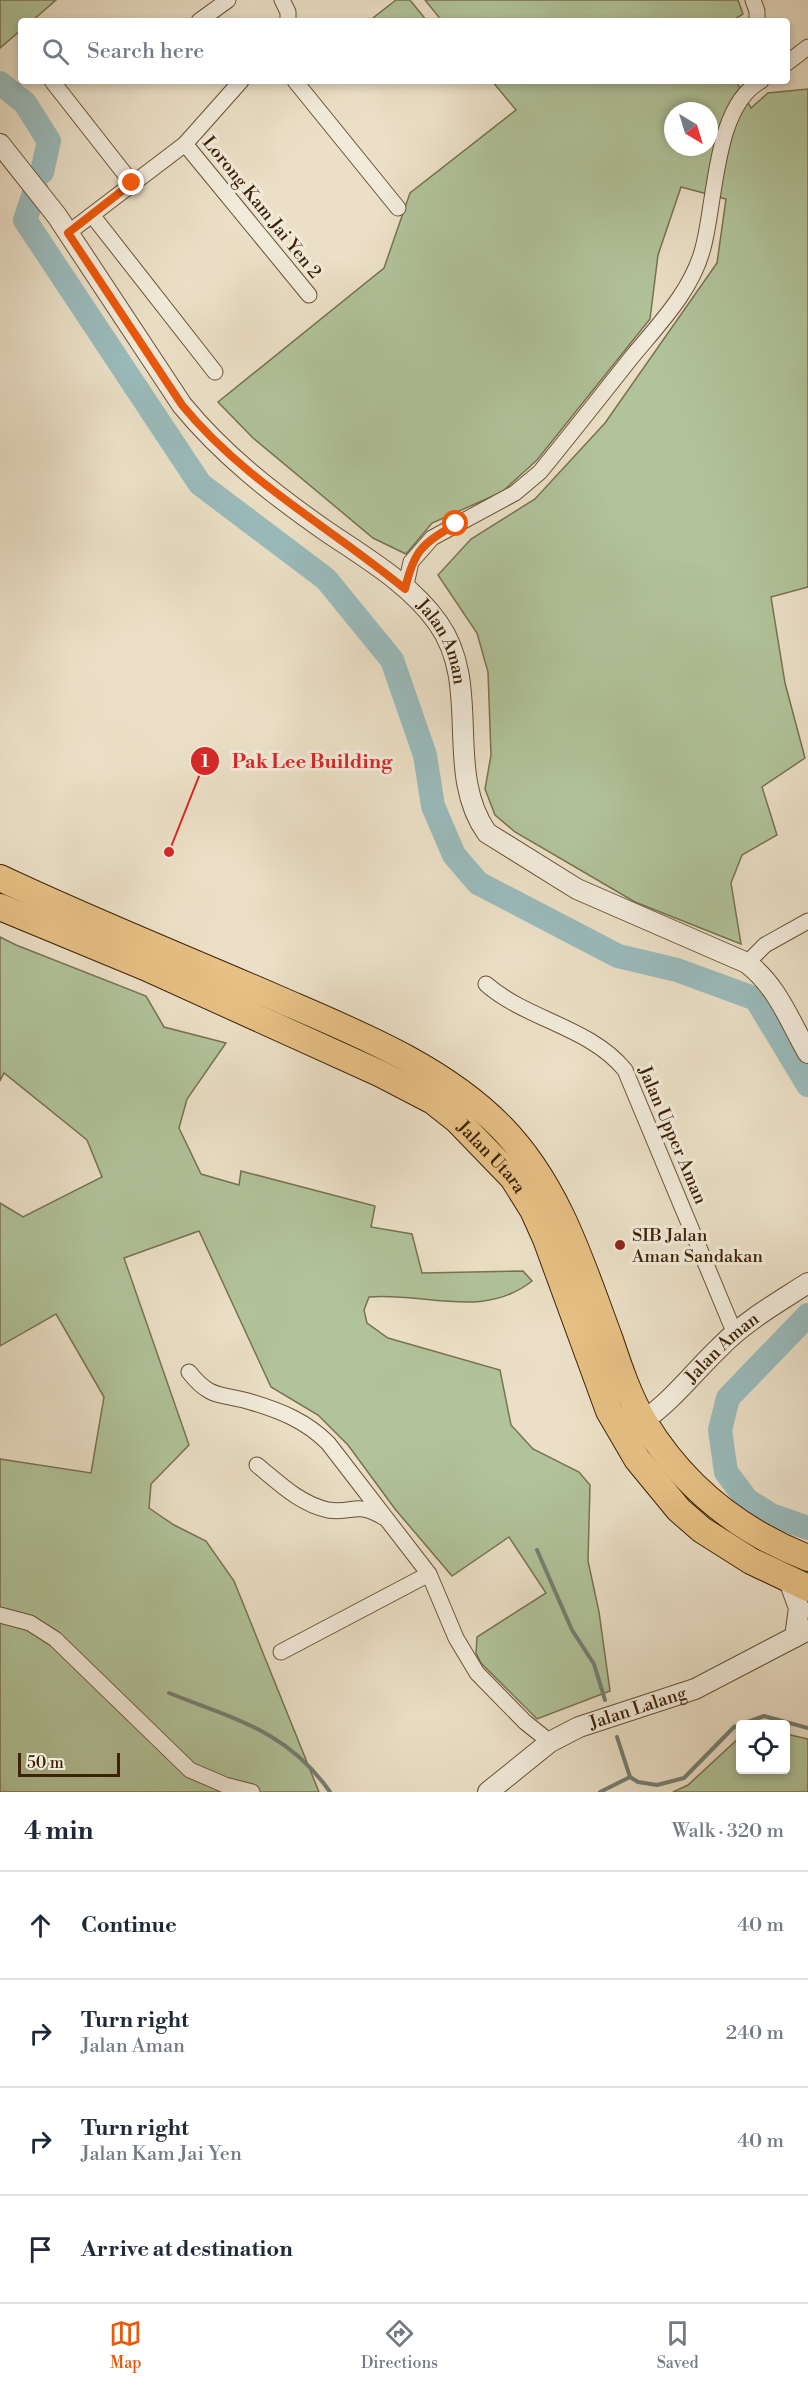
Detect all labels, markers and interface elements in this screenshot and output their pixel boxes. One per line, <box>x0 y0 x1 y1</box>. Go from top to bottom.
search box <box>18 18 790 84</box>
icon: search <box>39 35 72 68</box>
text: Search here <box>87 38 204 65</box>
north arrow <box>664 102 718 156</box>
street label: Lorong Kam Jai Yen 2 <box>197 131 326 283</box>
route end <box>118 169 144 195</box>
route start <box>442 510 468 536</box>
street label: Jalan Aman <box>411 593 471 686</box>
callout: Pak Lee Building <box>190 742 404 780</box>
text: 1 <box>201 750 210 773</box>
text: Pak Lee Building <box>232 750 393 775</box>
street label: Jalan Upper Aman <box>633 1062 712 1208</box>
street label: Jalan Utara <box>451 1115 531 1198</box>
place label: SIB Jalan Aman Sandakan <box>631 1224 763 1268</box>
marker: SIB Jalan Aman Sandakan <box>613 1238 627 1252</box>
street label: Jalan Aman <box>680 1307 764 1389</box>
street label: Jalan Lalang <box>585 1681 690 1735</box>
map controls <box>736 1720 790 1774</box>
button: locate <box>736 1720 790 1774</box>
scale bar <box>18 1750 120 1778</box>
text: 50 m <box>27 1753 64 1773</box>
text: 4 min <box>24 1815 94 1847</box>
text: Walk · 320 m <box>672 1819 784 1844</box>
icon: ahead <box>24 1909 57 1942</box>
text: Continue <box>81 1912 177 1939</box>
text: 40 m <box>737 1913 784 1938</box>
text: Turn right <box>81 2007 189 2034</box>
icon: right <box>24 2017 57 2050</box>
text: 240 m <box>726 2021 784 2046</box>
text: Jalan Aman <box>81 2034 185 2059</box>
text: Turn right <box>81 2115 189 2142</box>
icon: right <box>24 2125 57 2158</box>
text: 40 m <box>737 2129 784 2154</box>
text: Jalan Kam Jai Yen <box>81 2142 242 2167</box>
icon: arrive <box>24 2233 57 2266</box>
text: Arrive at destination <box>81 2236 293 2263</box>
tab: Map <box>109 2317 142 2373</box>
tab: Directions <box>361 2317 438 2373</box>
tab: Saved <box>657 2317 699 2373</box>

